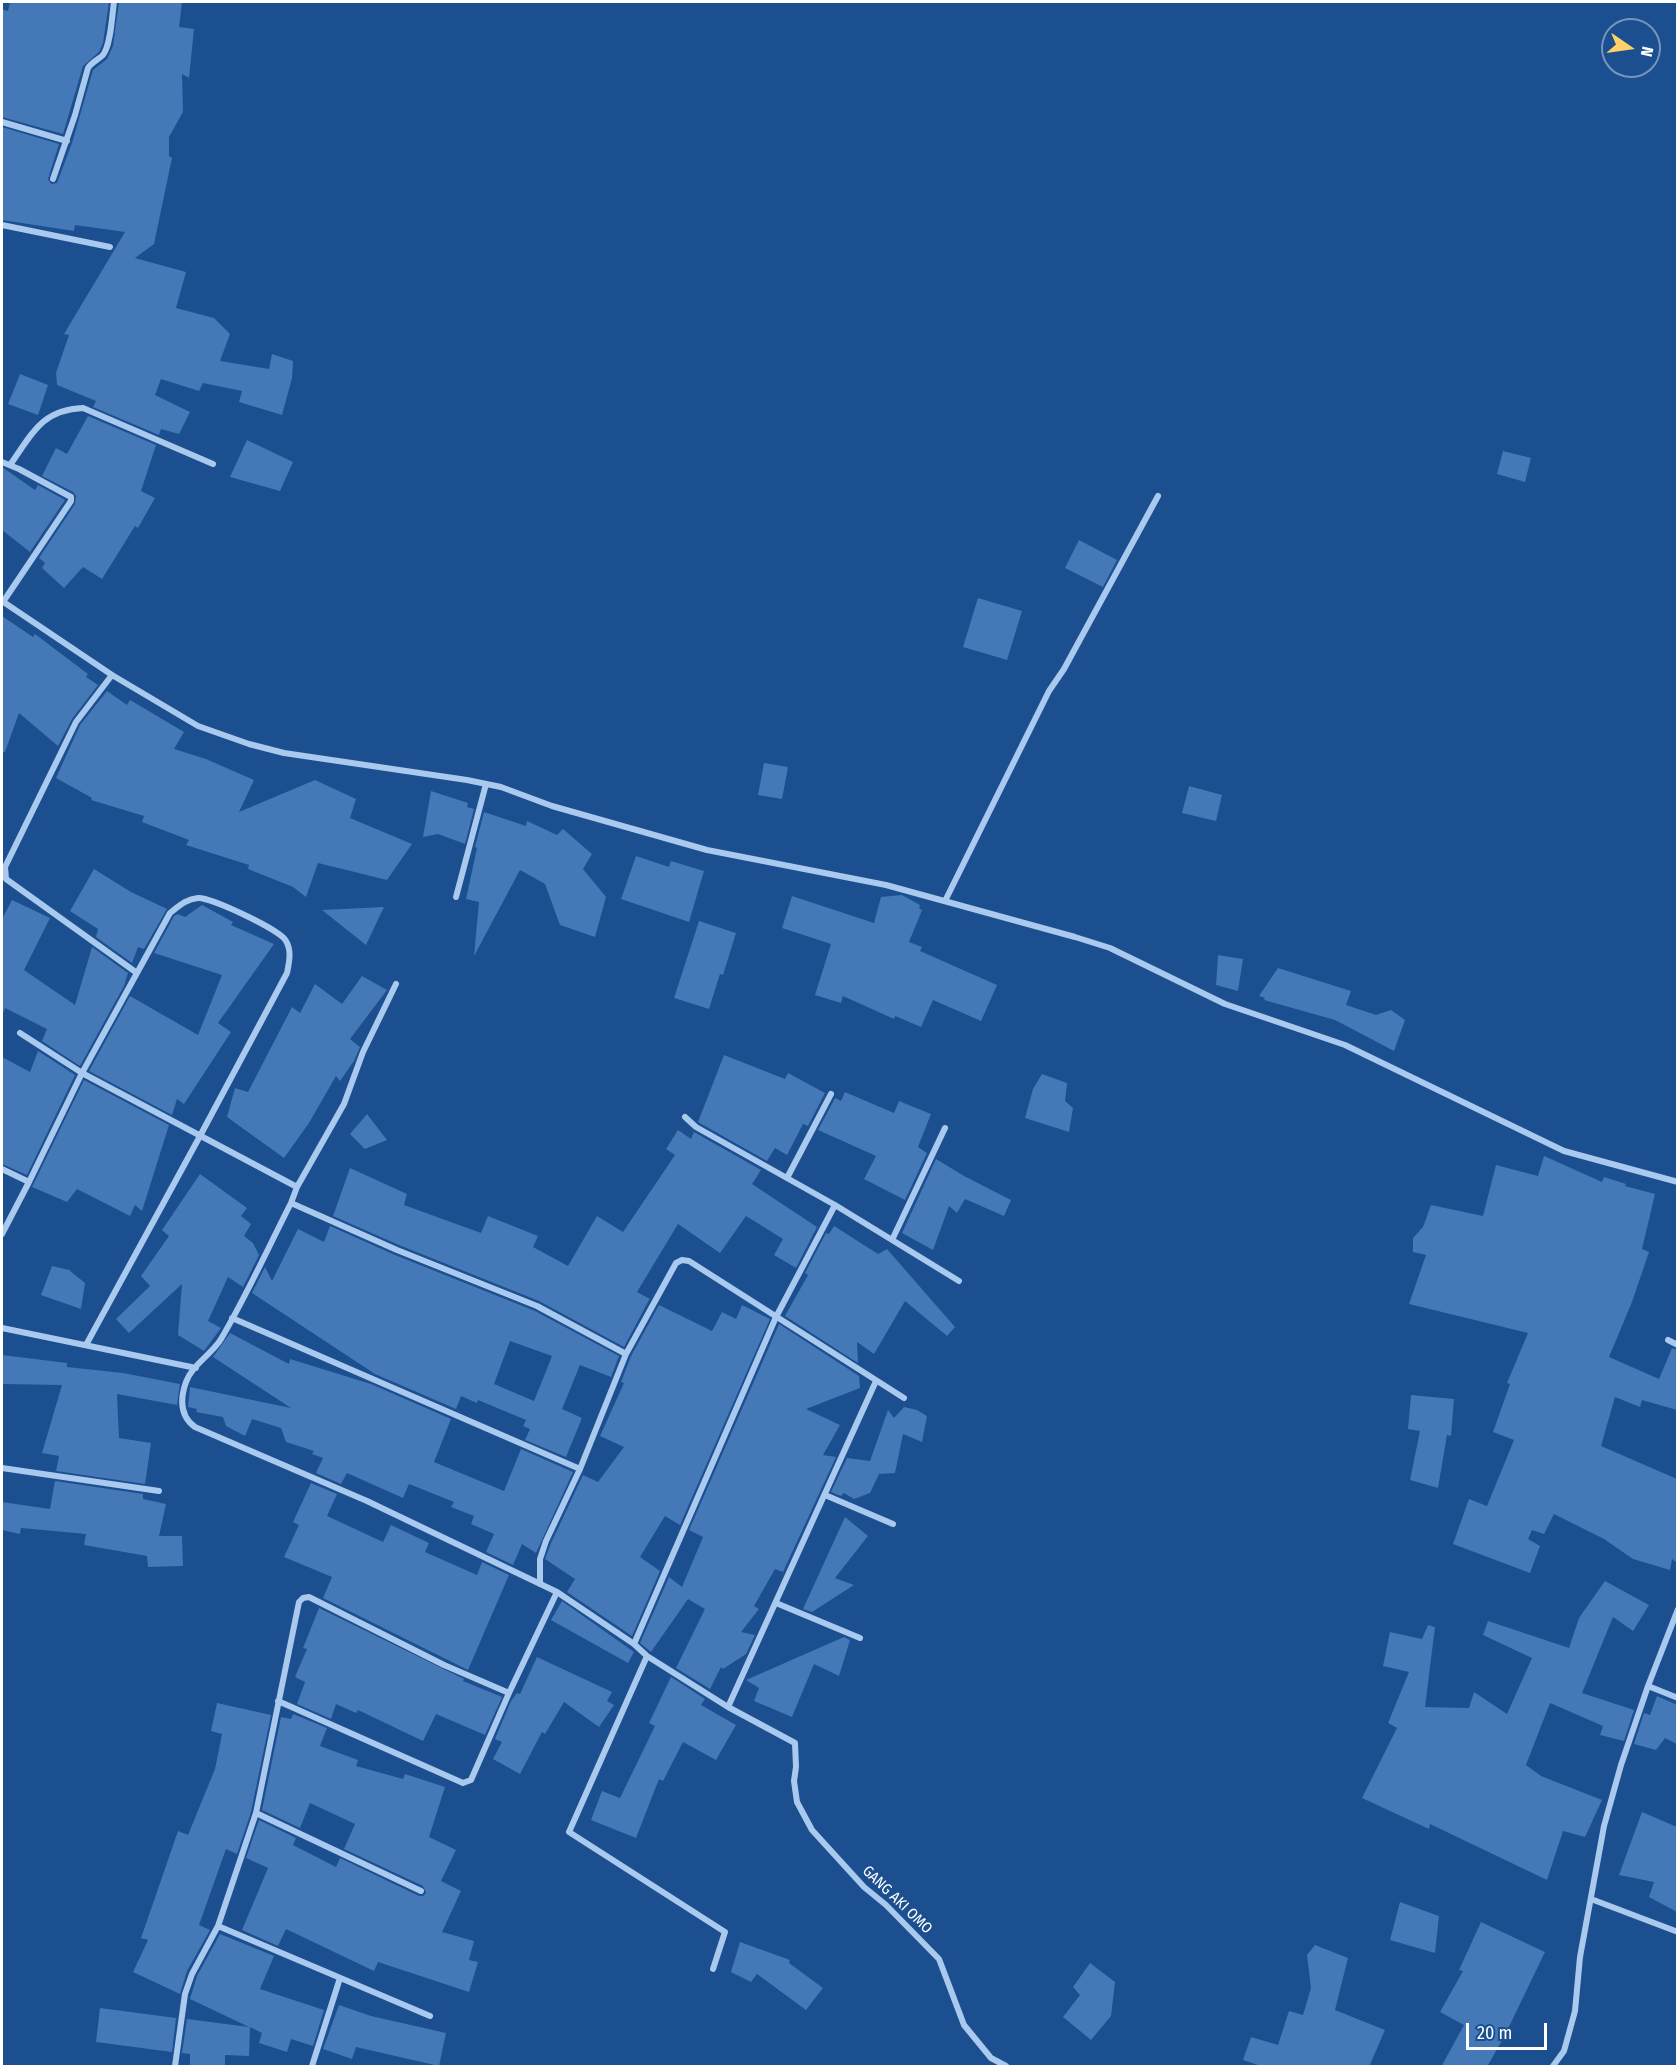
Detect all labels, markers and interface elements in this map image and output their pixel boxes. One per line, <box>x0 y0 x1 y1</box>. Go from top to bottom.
north arrow <box>1601 18 1661 78</box>
text: N <box>1637 45 1657 59</box>
street label: GANG AKI OMO <box>858 1862 936 1938</box>
scale bar <box>1469 2011 1550 2049</box>
text: 20 m <box>1477 2022 1512 2044</box>

